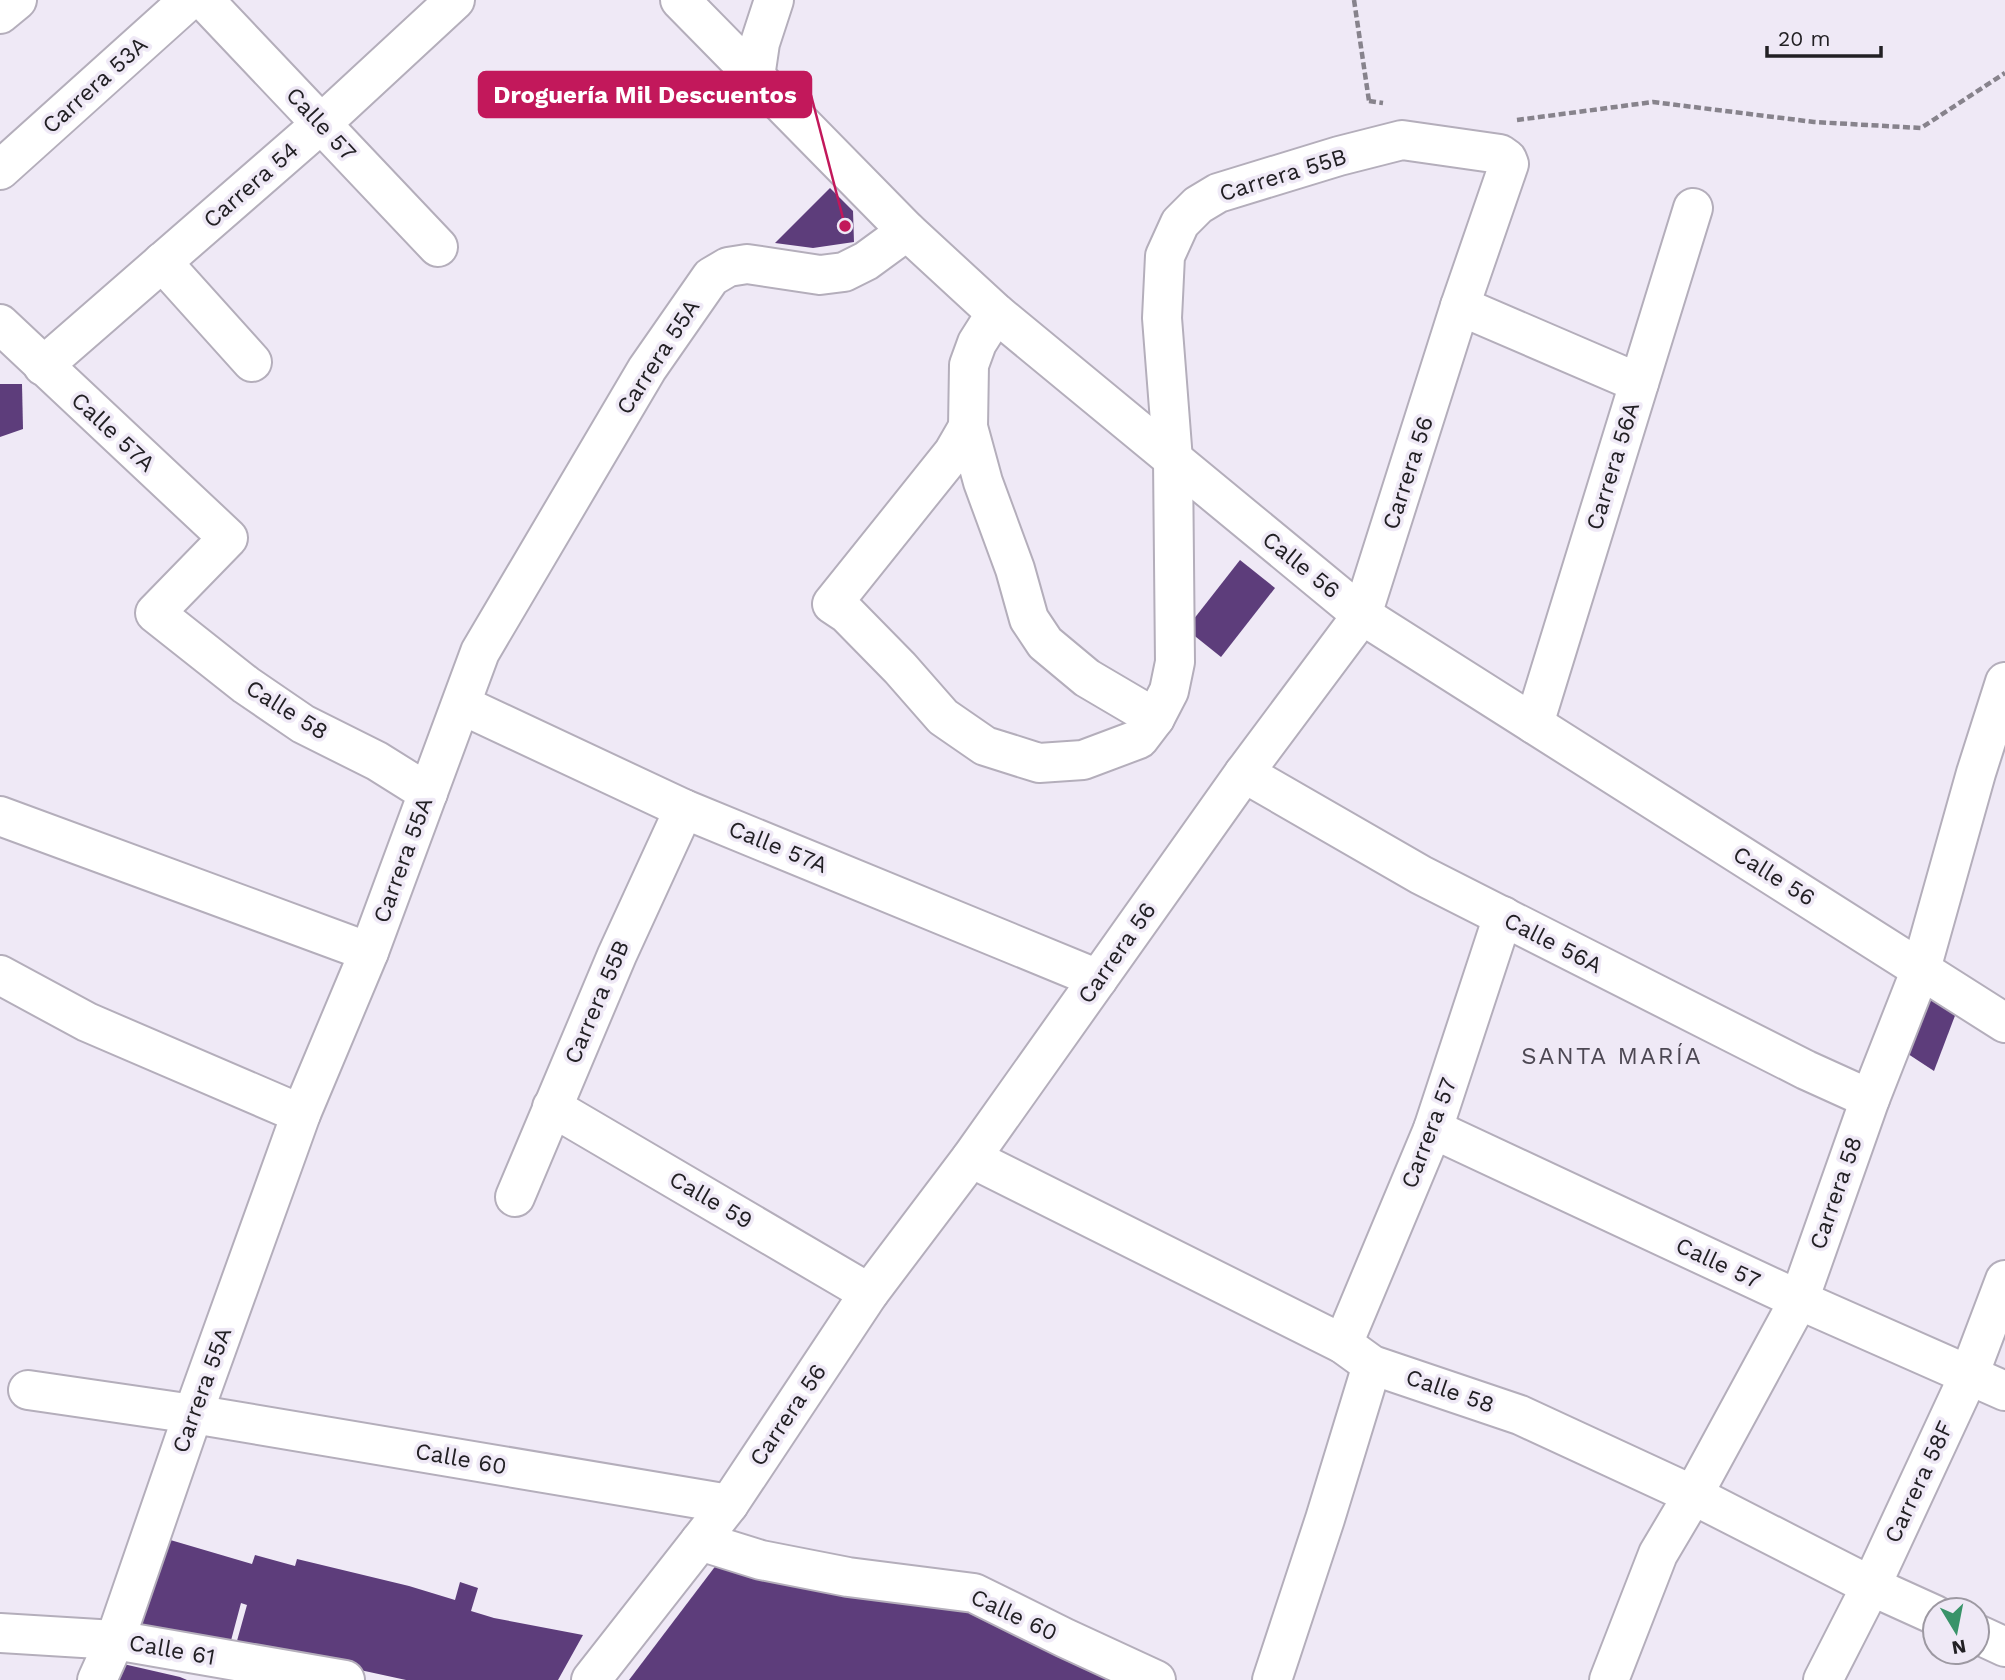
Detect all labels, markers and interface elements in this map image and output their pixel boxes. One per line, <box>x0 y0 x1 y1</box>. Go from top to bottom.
scale bar <box>1767 14 1881 58</box>
text: 20 m <box>1778 26 1830 51</box>
street label: Carrera 53A <box>37 31 153 139</box>
callout: Droguería Mil Descuentos <box>479 72 811 117</box>
text: Droguería Mil Descuentos <box>493 81 797 109</box>
street label: Calle 57 <box>280 82 362 166</box>
street label: Carrera 54 <box>198 136 304 234</box>
street label: Carrera 55B <box>1216 143 1350 207</box>
street label: Carrera 55A <box>611 294 705 420</box>
street label: Calle 57A <box>66 387 160 477</box>
street label: Carrera 56A <box>1581 399 1645 533</box>
street label: Carrera 56 <box>1377 413 1439 533</box>
street label: Calle 56 <box>1257 526 1345 604</box>
street label: Calle 58 <box>241 674 333 746</box>
street label: Carrera 55A <box>368 793 438 927</box>
street label: Calle 57A <box>725 815 831 879</box>
street label: Calle 56 <box>1728 840 1820 912</box>
street label: Carrera 56 <box>1072 897 1162 1009</box>
street label: Calle 56A <box>1499 907 1607 979</box>
street label: Carrera 55B <box>559 936 635 1068</box>
district label: SANTA MARÍA <box>1521 1042 1703 1070</box>
street label: Carrera 57 <box>1396 1074 1462 1192</box>
street label: Carrera 58 <box>1804 1133 1868 1253</box>
street label: Calle 59 <box>665 1165 757 1235</box>
street label: Calle 57 <box>1671 1232 1765 1294</box>
street label: Carrera 55A <box>167 1323 237 1457</box>
street label: Carrera 56 <box>744 1359 832 1471</box>
street label: Calle 58 <box>1402 1363 1498 1419</box>
street label: Carrera 58F <box>1879 1417 1959 1547</box>
street label: Calle 60 <box>413 1438 509 1480</box>
street label: Calle 60 <box>966 1583 1062 1647</box>
north arrow <box>1921 1596 1991 1666</box>
street label: Calle 61 <box>127 1629 217 1671</box>
text: N <box>1950 1635 1968 1660</box>

